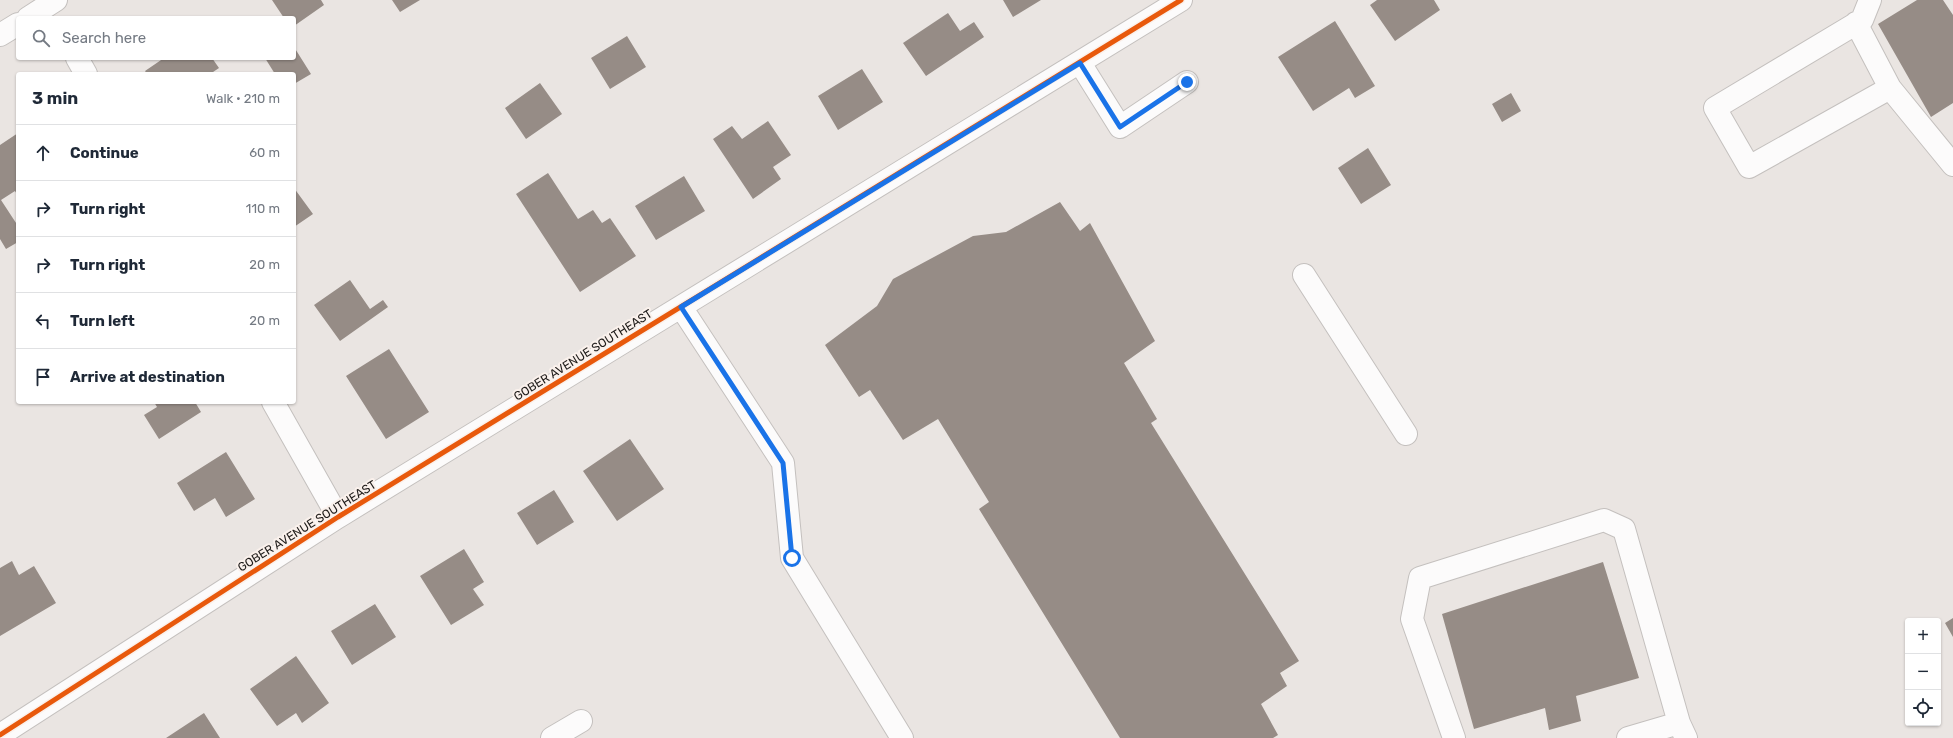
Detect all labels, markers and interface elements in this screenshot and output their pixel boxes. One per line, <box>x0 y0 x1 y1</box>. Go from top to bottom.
search box <box>16 16 296 60</box>
icon: search <box>30 27 52 49</box>
text: Search here <box>62 29 146 47</box>
route end <box>1178 73 1196 91</box>
text: 3 min <box>32 88 78 108</box>
text: Walk · 210 m <box>206 91 280 106</box>
icon: ahead <box>32 142 54 164</box>
text: Continue <box>70 144 139 162</box>
text: 60 m <box>249 145 280 160</box>
icon: right <box>32 198 54 220</box>
text: Turn right <box>70 200 145 218</box>
text: 110 m <box>246 201 280 216</box>
icon: right <box>32 254 54 276</box>
text: Turn right <box>70 256 145 274</box>
text: 20 m <box>249 257 280 272</box>
street label: GOBER AVENUE SOUTHEAST <box>511 306 655 404</box>
icon: left <box>32 310 54 332</box>
text: Turn left <box>70 312 135 330</box>
text: 20 m <box>249 313 280 328</box>
icon: arrive <box>32 366 54 388</box>
text: Arrive at destination <box>70 368 225 386</box>
street label: GOBER AVENUE SOUTHEAST <box>235 477 379 575</box>
route start <box>783 549 801 567</box>
map controls <box>1905 618 1941 726</box>
button: + <box>1905 618 1941 654</box>
button: − <box>1905 654 1941 690</box>
button: locate <box>1905 690 1941 726</box>

